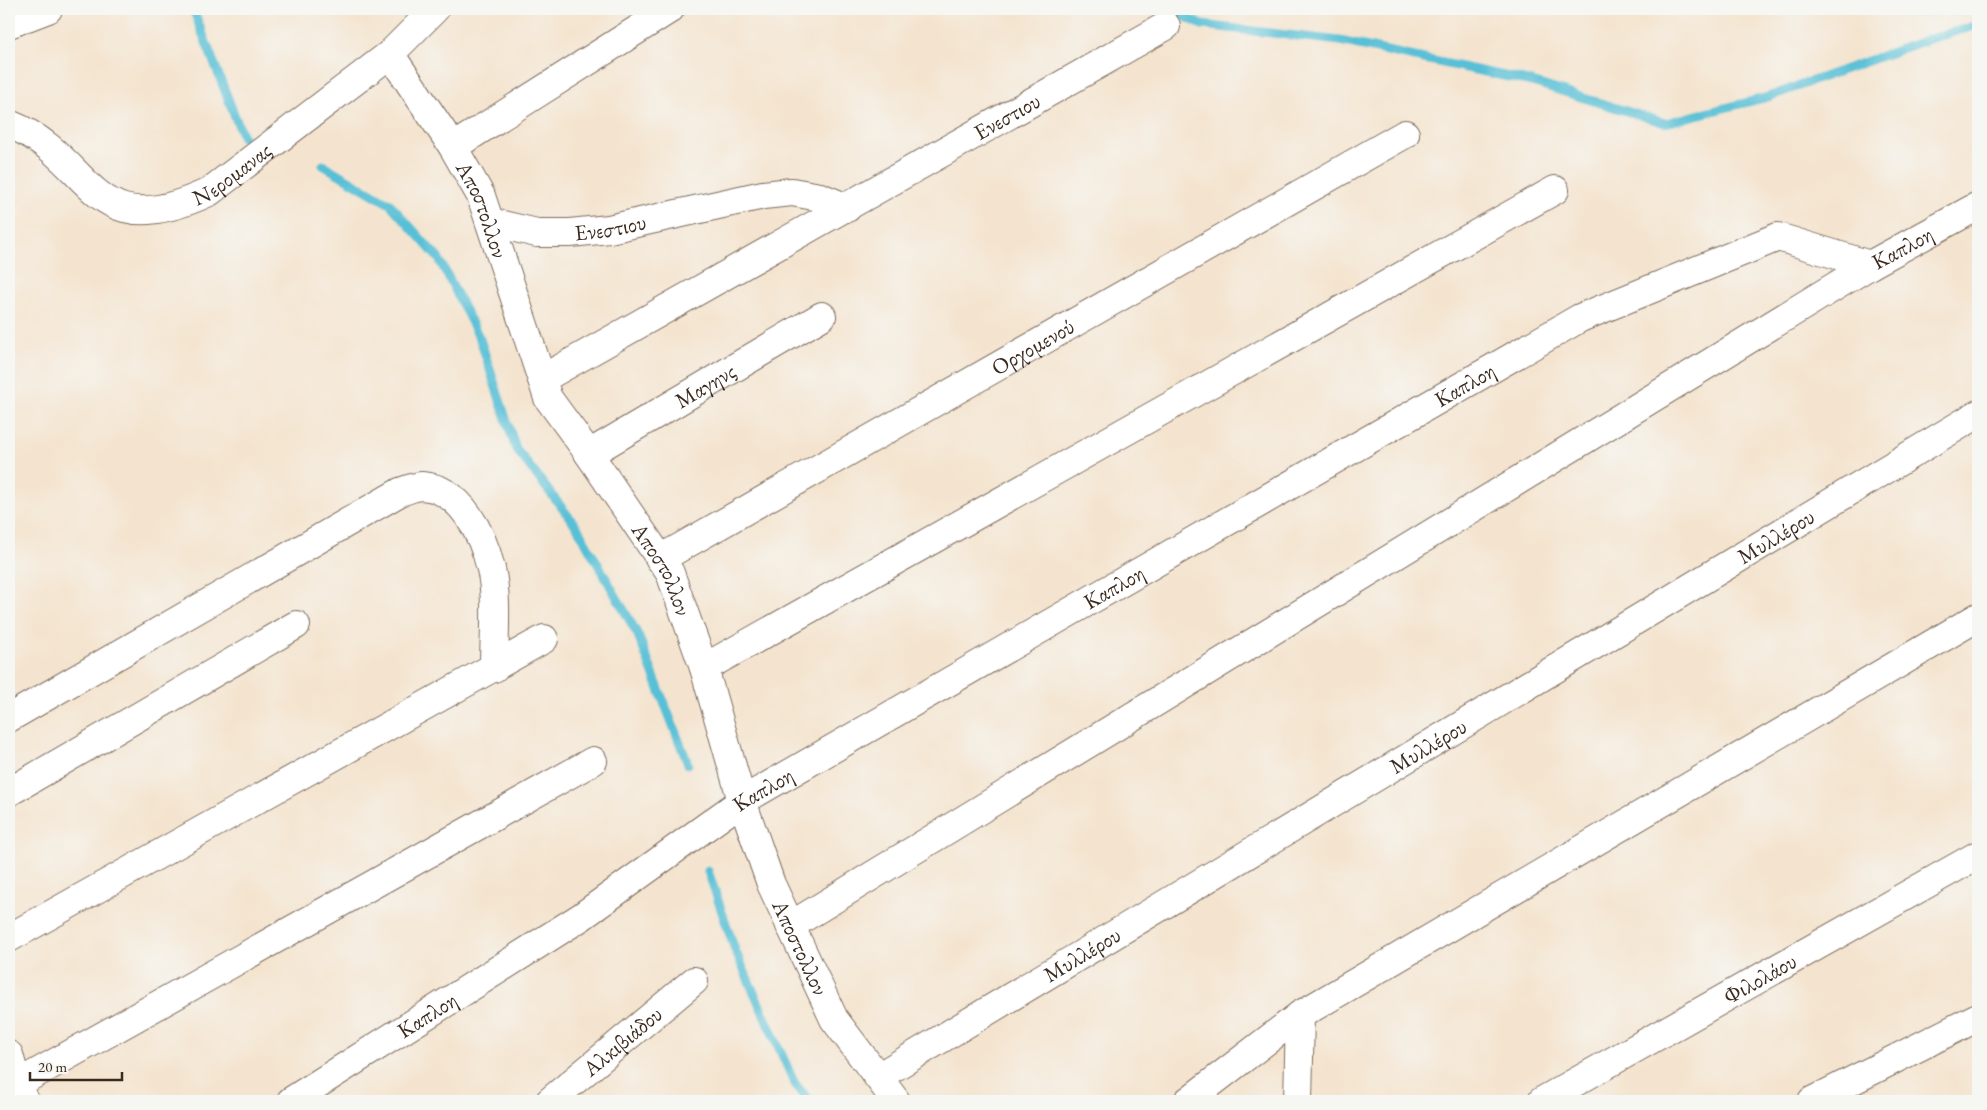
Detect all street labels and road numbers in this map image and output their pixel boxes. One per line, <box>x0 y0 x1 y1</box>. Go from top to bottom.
street label: Ενεστιου <box>968 86 1045 146</box>
street label: Νερομανας <box>188 135 277 212</box>
street label: Αποστολλον <box>449 155 515 262</box>
street label: Ενεστιου <box>573 207 649 247</box>
street label: Καπλοη <box>1867 219 1938 276</box>
street label: Ορχομενού <box>986 311 1079 382</box>
street label: Μαγηνς <box>669 356 741 414</box>
street label: Καπλοη <box>1429 356 1500 413</box>
street label: Μυλλέρου <box>1732 502 1820 570</box>
street label: Αποστολλον <box>625 516 699 620</box>
street label: Καπλοη <box>1078 558 1149 616</box>
street label: Μυλλέρου <box>1384 711 1472 780</box>
street label: Καπλοη <box>726 760 799 818</box>
street label: Αποστολλον <box>765 894 835 1000</box>
street label: Μυλλέρου <box>1038 920 1126 989</box>
street label: Φιλολάου <box>1718 946 1801 1010</box>
street label: Καπλοη <box>391 985 462 1045</box>
street label: Αλκιβιάδου <box>576 999 668 1083</box>

